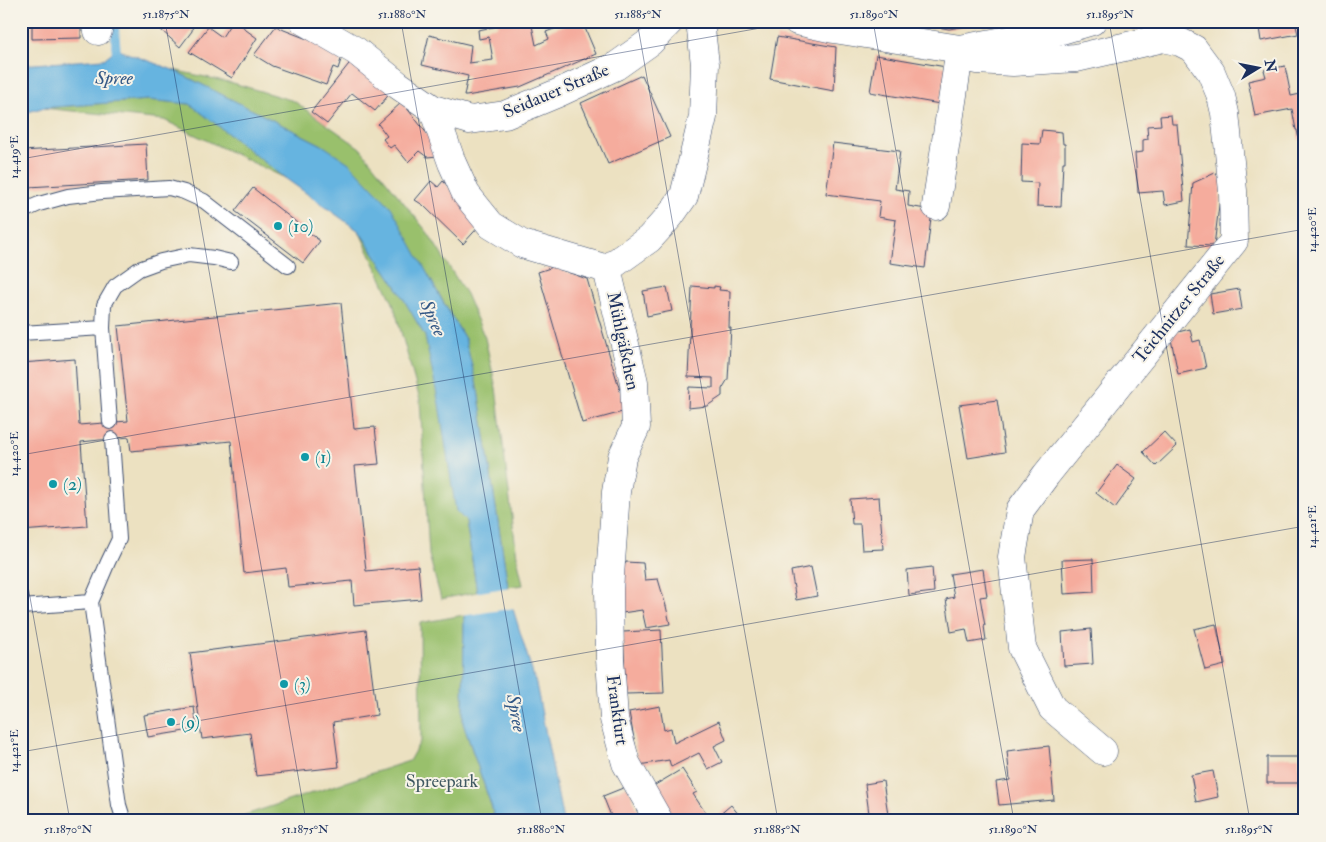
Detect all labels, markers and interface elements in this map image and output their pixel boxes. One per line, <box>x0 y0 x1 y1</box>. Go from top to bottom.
text: 51.1875°N <box>142 7 190 22</box>
text: 51.1880°N <box>378 7 427 22</box>
text: 51.1885°N <box>614 7 662 22</box>
text: 51.1890°N <box>849 7 899 22</box>
text: 51.1895°N <box>1086 7 1134 22</box>
north arrow <box>1234 42 1284 92</box>
text: N <box>1261 57 1280 74</box>
street label: Seidauer Straße <box>499 58 613 124</box>
water label: Spree <box>94 66 134 90</box>
text: 14.419°E <box>7 135 22 179</box>
text: 14.420°E <box>1305 207 1320 253</box>
place label: (10) <box>288 215 313 238</box>
marker: (10) <box>272 220 284 232</box>
street label: Teichnitzer Straße <box>1128 249 1230 368</box>
street label: Mühlgäßchen <box>601 290 645 392</box>
water label: Spree <box>414 295 452 341</box>
text: 14.420°E <box>7 431 22 477</box>
place label: (1) <box>315 446 331 469</box>
marker: (1) <box>299 451 311 463</box>
place label: (2) <box>63 473 82 496</box>
marker: (2) <box>47 478 59 490</box>
text: 14.421°E <box>1305 505 1320 549</box>
place label: (3) <box>294 673 311 696</box>
street label: Frankfurt <box>601 673 633 747</box>
marker: (3) <box>278 678 290 690</box>
water label: Spree <box>500 691 532 734</box>
place label: (9) <box>181 711 200 734</box>
marker: (9) <box>165 716 177 728</box>
text: 14.421°E <box>7 729 22 773</box>
park label: Spreepark <box>406 770 479 793</box>
text: 51.1870°N <box>44 822 92 837</box>
text: 51.1875°N <box>281 822 329 837</box>
text: 51.1880°N <box>517 822 566 837</box>
text: 51.1885°N <box>753 822 801 837</box>
text: 51.1890°N <box>988 822 1038 837</box>
text: 51.1895°N <box>1225 822 1273 837</box>

